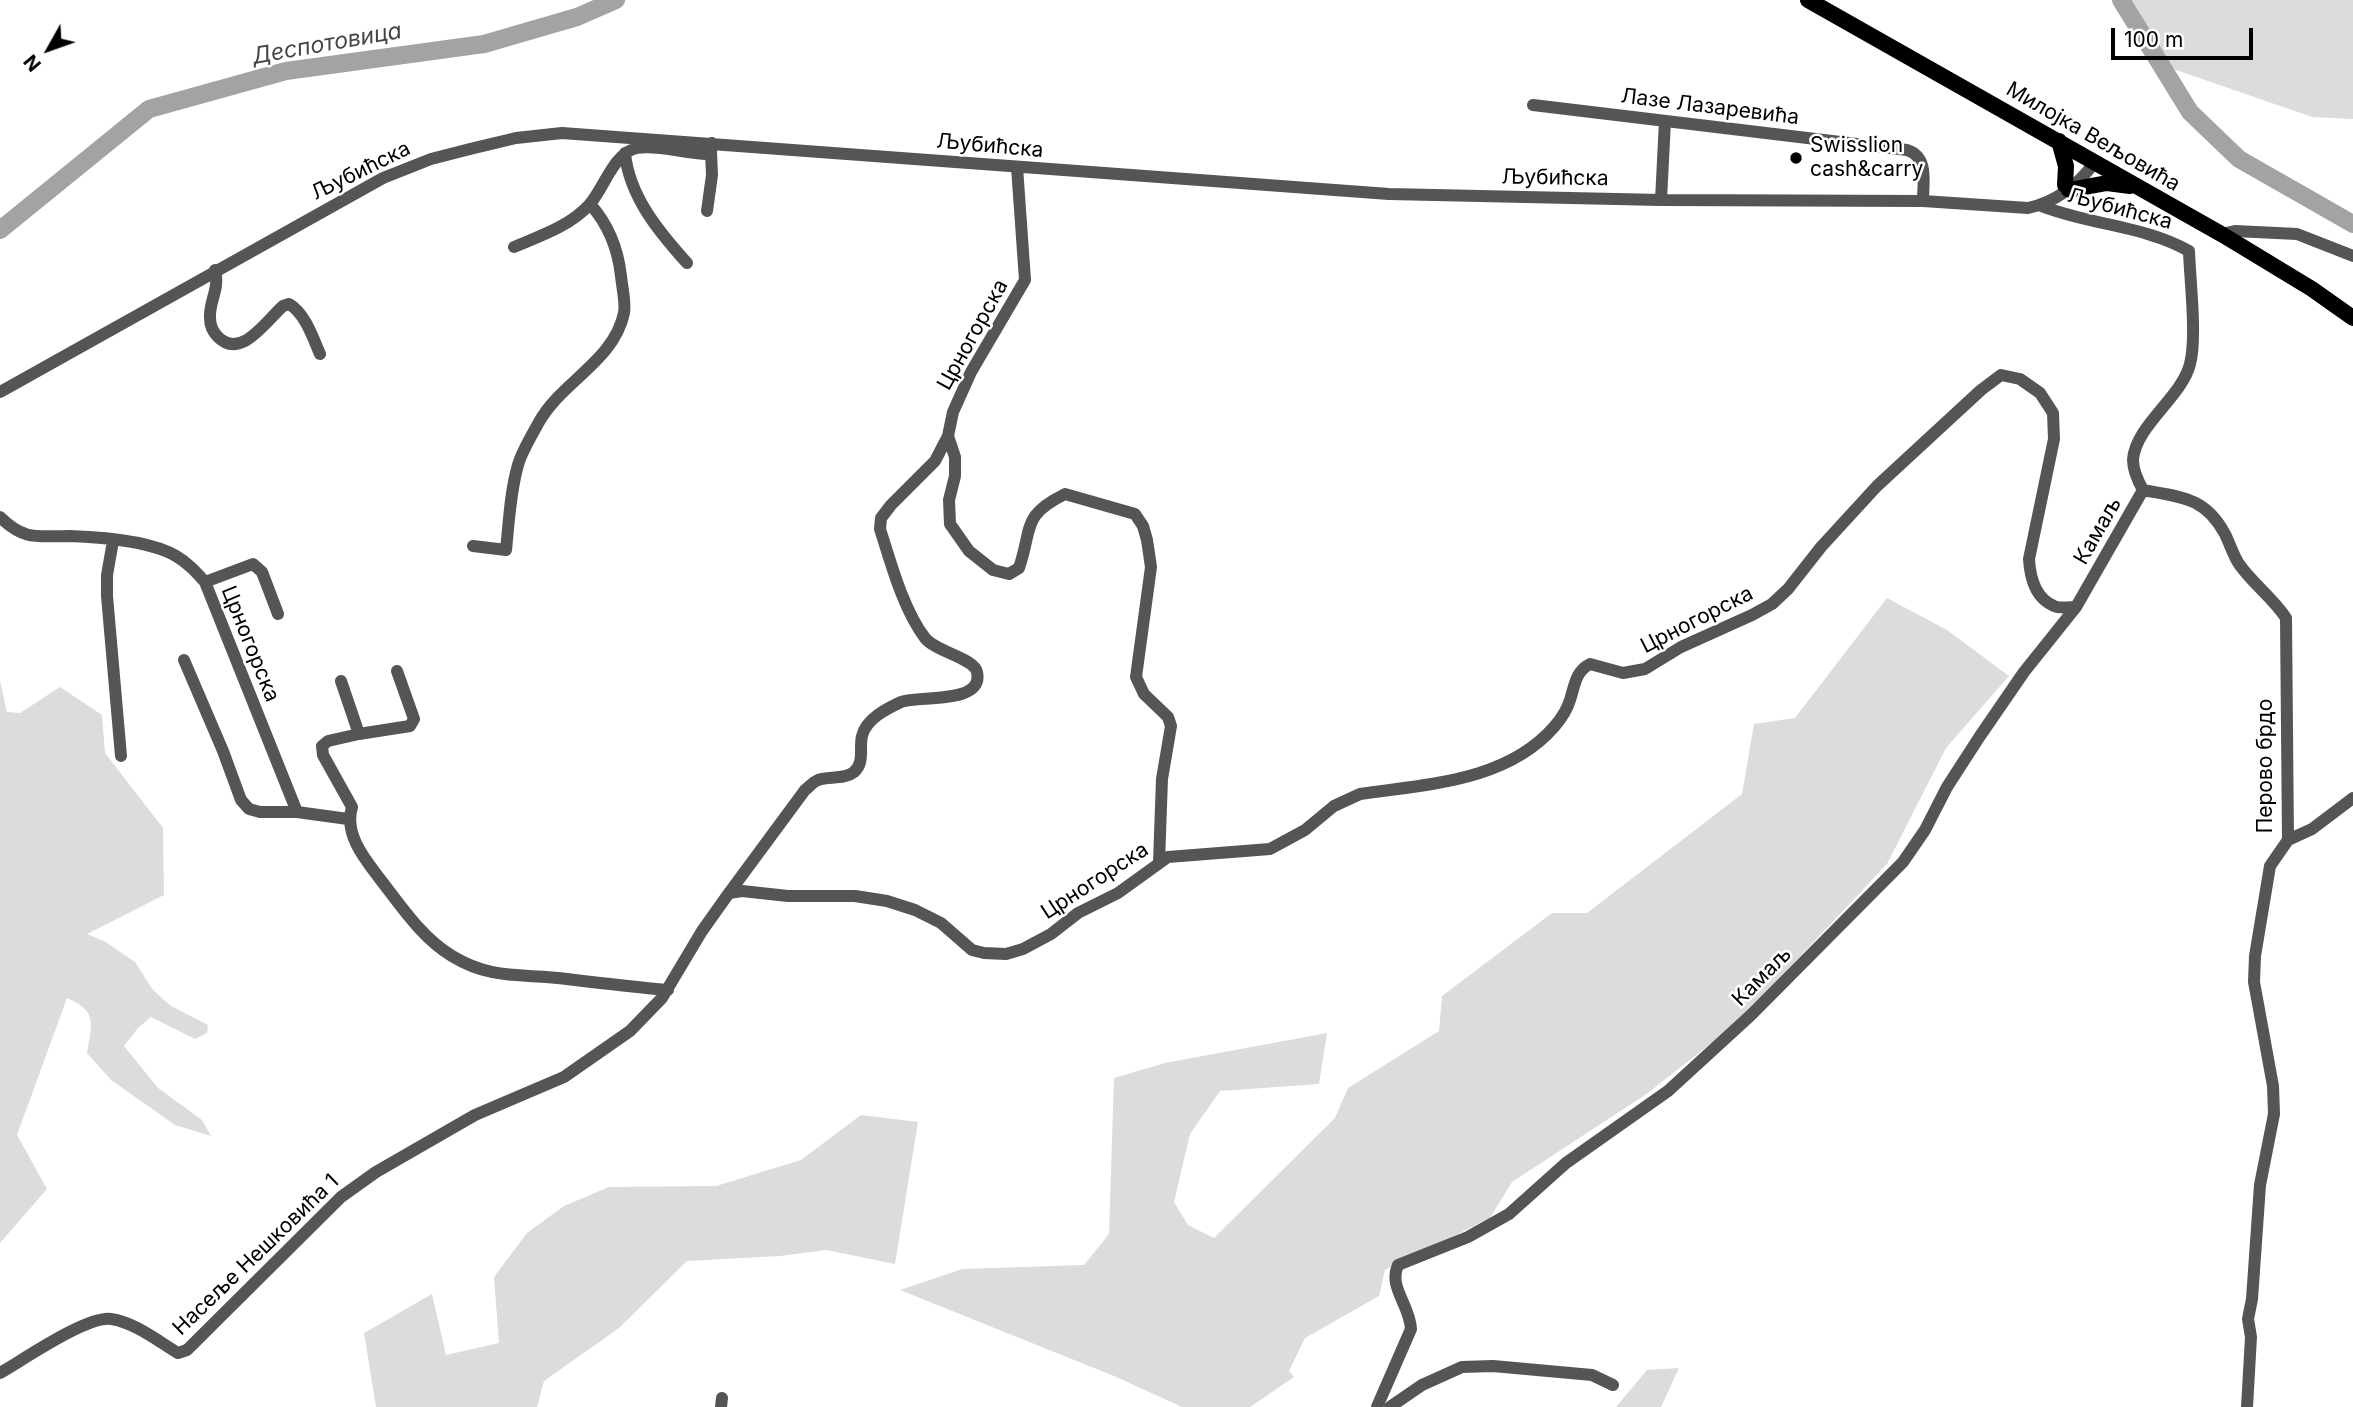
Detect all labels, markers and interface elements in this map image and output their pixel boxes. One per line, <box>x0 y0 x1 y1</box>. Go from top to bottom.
north arrow <box>14 14 84 84</box>
scale bar <box>2115 14 2257 58</box>
water label: Деспотовица <box>250 17 404 71</box>
text: 100 m <box>2124 27 2183 52</box>
text: N <box>19 50 46 76</box>
street label: Милојка Вељовића <box>2002 77 2184 197</box>
street label: Лазе Лазаревића <box>1619 84 1801 130</box>
street label: Љубићска <box>935 129 1045 163</box>
place label: Swisslion cash&carry <box>1810 133 1923 183</box>
street label: Љубићска <box>307 136 415 206</box>
marker: Swisslion cash&carry <box>1788 150 1804 166</box>
street label: Љубићска <box>1501 164 1609 192</box>
street label: Љубићска <box>2065 183 2175 235</box>
street label: Црногорска <box>932 275 1014 395</box>
street label: Камаљ <box>2069 493 2127 569</box>
street label: Црногорска <box>1637 581 1757 659</box>
street label: Црногорска <box>215 583 285 705</box>
street label: Перово брдо <box>2253 699 2279 833</box>
street label: Црногорска <box>1037 837 1153 925</box>
street label: Камаљ <box>1727 942 1797 1012</box>
street label: Насеље Нешковића 1 <box>168 1169 344 1341</box>

